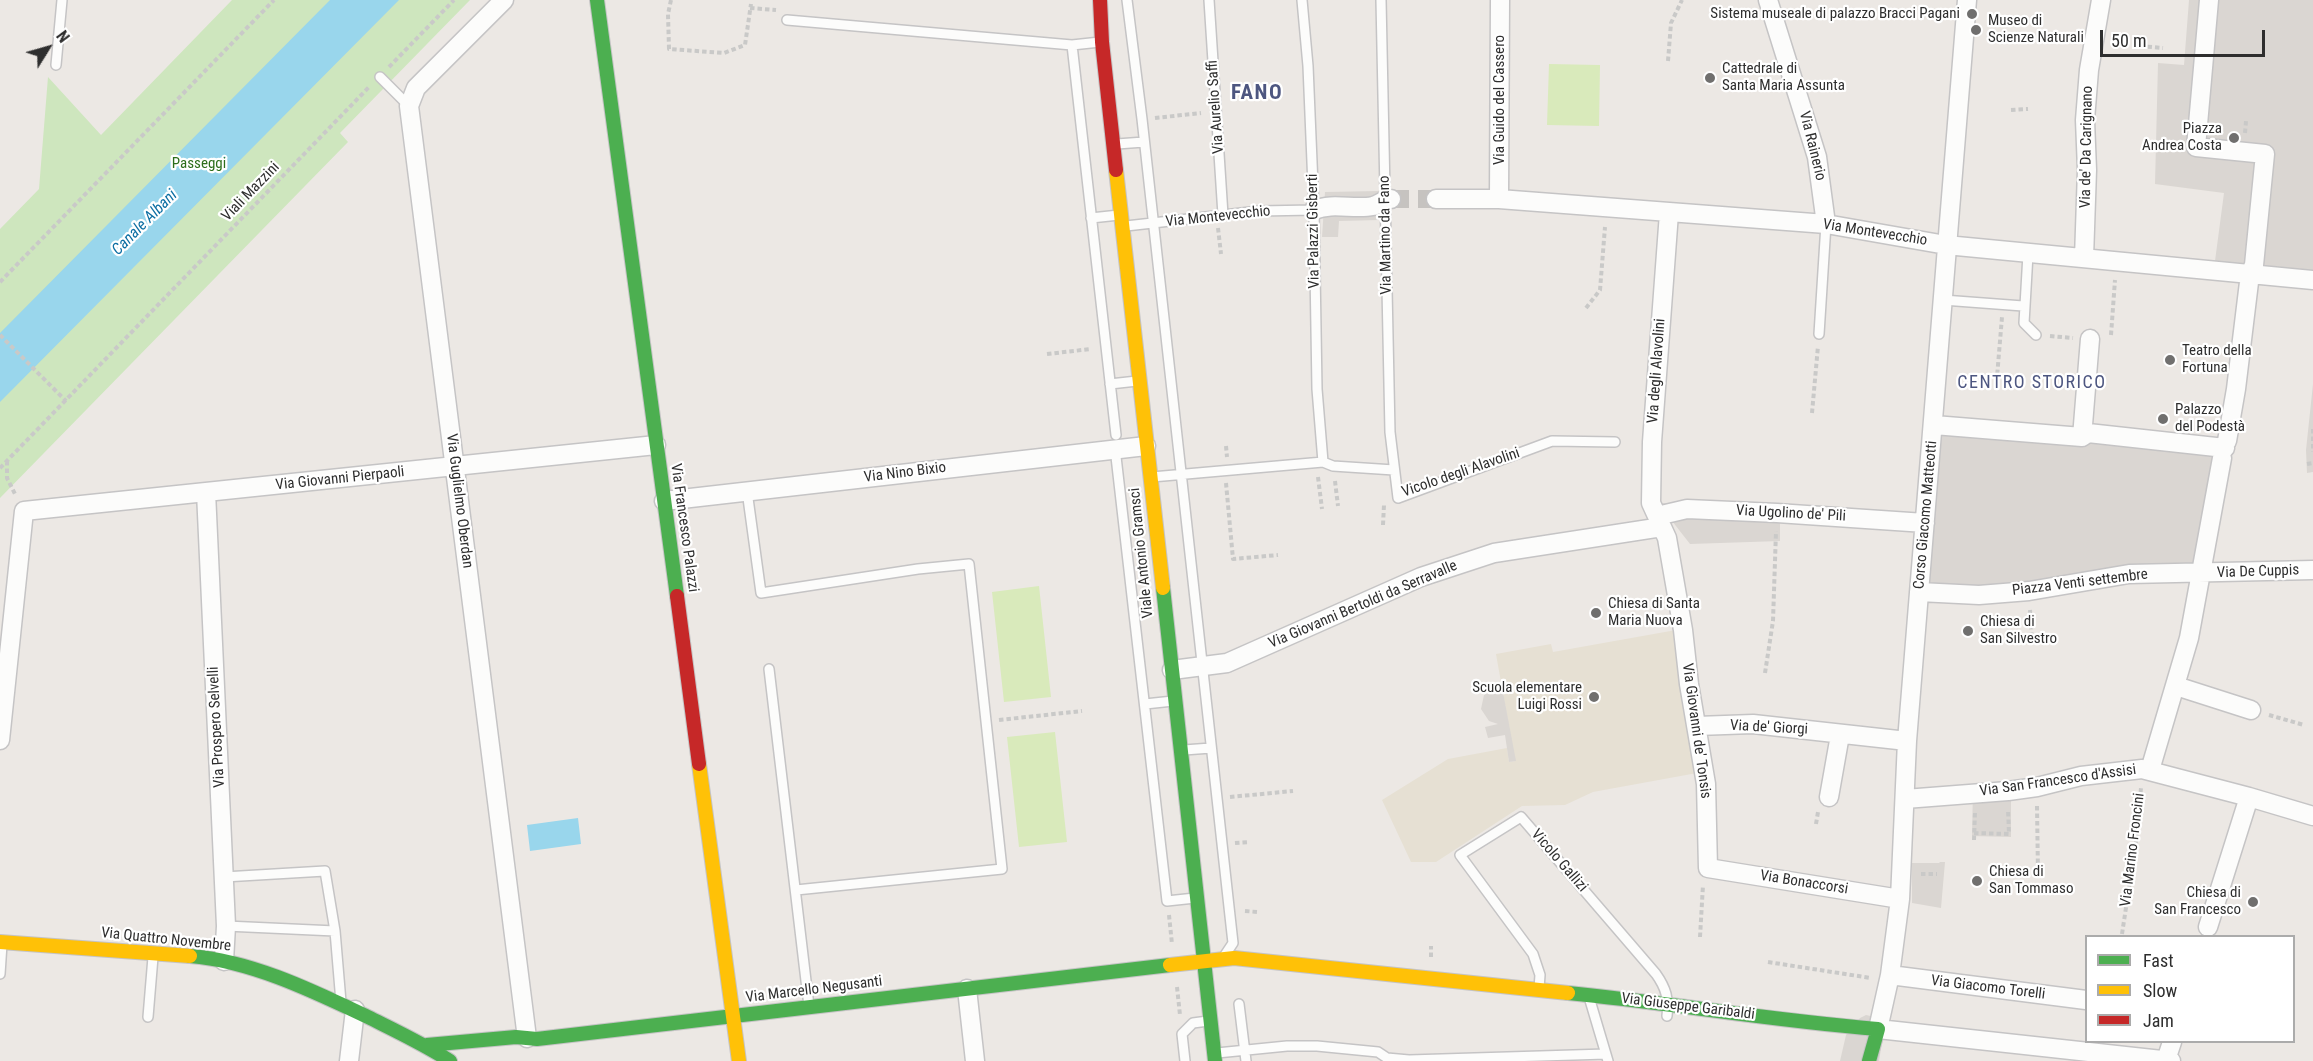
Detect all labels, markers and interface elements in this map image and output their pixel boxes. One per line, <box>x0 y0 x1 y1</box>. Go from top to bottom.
place label: Sistema museale di palazzo Bracci Pagani <box>1710 5 1960 23</box>
marker: Sistema museale di palazzo Bracci Pagani <box>1965 7 1979 21</box>
place label: Museo di Scienze Naturali <box>1988 12 2084 47</box>
north arrow <box>18 18 78 78</box>
scale bar <box>2103 18 2268 56</box>
marker: Museo di Scienze Naturali <box>1969 23 1983 37</box>
text: N <box>52 27 73 46</box>
text: 50 m <box>2111 30 2146 51</box>
street label: Via Guido del Cassero <box>1491 35 1509 165</box>
street label: Via Aurelio Saffi <box>1204 60 1228 154</box>
place label: Cattedrale di Santa Maria Assunta <box>1722 60 1845 95</box>
marker: Cattedrale di Santa Maria Assunta <box>1703 71 1717 85</box>
district label: FANO <box>1231 81 1283 107</box>
street label: Via de' Da Carignano <box>2077 86 2097 208</box>
street label: Via Rainerio <box>1795 109 1829 183</box>
place label: Piazza Andrea Costa <box>2142 120 2222 155</box>
marker: Piazza Andrea Costa <box>2227 131 2241 145</box>
park label: Passeggi <box>172 155 226 173</box>
street label: Viali Mazzini <box>218 159 284 225</box>
street label: Via Palazzi Gisberti <box>1304 173 1324 289</box>
street label: Via Martino da Fano <box>1376 175 1396 295</box>
water label: Canale Albani <box>108 186 182 260</box>
street label: Via Montevecchio <box>1165 203 1271 231</box>
street label: Via Montevecchio <box>1822 216 1928 250</box>
street label: Via degli Alavolini <box>1644 318 1670 424</box>
place label: Teatro della Fortuna <box>2182 342 2252 377</box>
marker: Teatro della Fortuna <box>2163 353 2177 367</box>
district label: CENTRO STORICO <box>1957 372 2107 394</box>
place label: Palazzo del Podestà <box>2175 401 2245 436</box>
marker: Palazzo del Podestà <box>2156 412 2170 426</box>
street label: Via Guglielmo Oberdan <box>442 433 476 569</box>
street label: Corso Giacomo Matteotti <box>1911 440 1941 590</box>
street label: Vicolo degli Alavolini <box>1400 444 1522 502</box>
street label: Via Nino Bixio <box>863 459 947 487</box>
street label: Via Giovanni Pierpaoli <box>275 463 405 495</box>
street label: Via Francesco Palazzi <box>666 463 702 593</box>
street label: Viale Antonio Gramsci <box>1126 487 1158 619</box>
street label: Via Ugolino de' Pili <box>1736 502 1846 526</box>
street label: Via Giovanni Bertoldi da Serravalle <box>1266 557 1460 653</box>
street label: Via De Cuppis <box>2217 562 2299 582</box>
street label: Piazza Venti settembre <box>2011 566 2149 600</box>
place label: Chiesa di Santa Maria Nuova <box>1608 595 1700 630</box>
marker: Chiesa di Santa Maria Nuova <box>1589 606 1603 620</box>
place label: Chiesa di San Silvestro <box>1980 613 2057 648</box>
marker: Chiesa di San Silvestro <box>1961 624 1975 638</box>
street label: Via Giovanni de' Tonsis <box>1678 662 1714 800</box>
street label: Via Prospero Selvelli <box>205 666 229 788</box>
place label: Scuola elementare Luigi Rossi <box>1472 679 1582 714</box>
marker: Scuola elementare Luigi Rossi <box>1587 690 1601 704</box>
street label: Via de' Giorgi <box>1730 717 1808 739</box>
street label: Via San Francesco d'Assisi <box>1979 761 2137 801</box>
street label: Via Marino Froncini <box>2117 792 2149 908</box>
street label: Vicolo Gallizi <box>1527 826 1591 896</box>
place label: Chiesa di San Tommaso <box>1989 863 2073 898</box>
street label: Via Bonaccorsi <box>1759 867 1849 899</box>
marker: Chiesa di San Tommaso <box>1970 874 1984 888</box>
place label: Chiesa di San Francesco <box>2154 884 2241 919</box>
marker: Chiesa di San Francesco <box>2246 895 2260 909</box>
street label: Via Quattro Novembre <box>100 924 232 956</box>
legend <box>2085 935 2295 1043</box>
text: Fast <box>2143 950 2174 971</box>
street label: Via Giacomo Torelli <box>1930 972 2046 1004</box>
street label: Via Marcello Negusanti <box>745 973 883 1007</box>
text: Slow <box>2143 980 2177 1001</box>
street label: Via Giuseppe Garibaldi <box>1620 990 1756 1024</box>
text: Jam <box>2143 1010 2174 1031</box>

